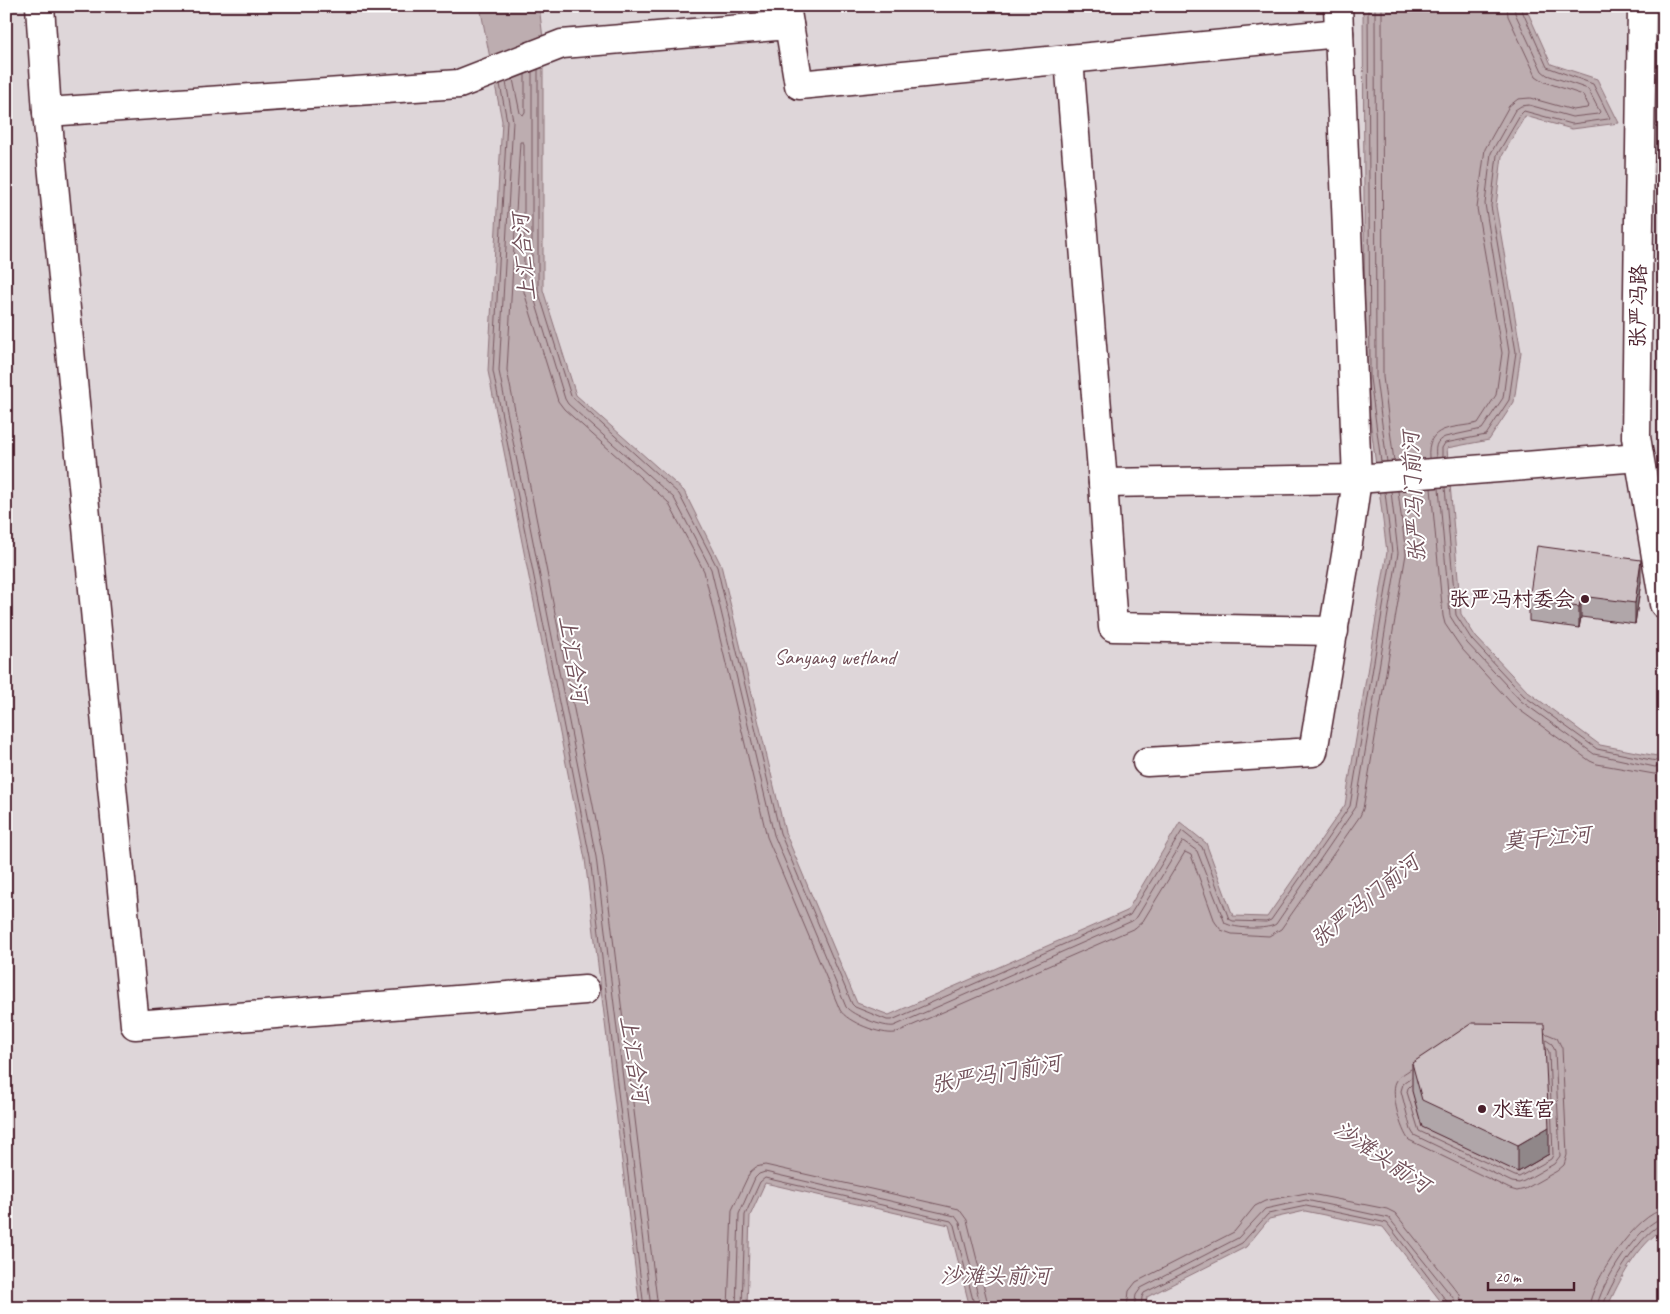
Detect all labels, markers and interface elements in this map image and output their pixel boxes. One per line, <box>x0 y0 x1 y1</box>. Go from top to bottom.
water label: 上汇合河 <box>506 209 542 302</box>
street label: 张严冯路 <box>1624 264 1652 348</box>
water label: 张严冯门前河 <box>1396 427 1431 564</box>
place label: 张严冯村委会 <box>1449 586 1575 612</box>
marker: 张严冯村委会 <box>1579 593 1591 605</box>
water label: 上汇合河 <box>552 613 594 708</box>
park label: Sanyang wetland <box>774 644 898 670</box>
water label: 莫干江河 <box>1502 820 1595 856</box>
water label: 张严冯门前河 <box>1305 847 1427 953</box>
water label: 上汇合河 <box>613 1013 655 1108</box>
water label: 张严冯门前河 <box>929 1048 1066 1099</box>
place label: 水莲宫 <box>1492 1096 1555 1122</box>
marker: 水莲宫 <box>1476 1103 1488 1115</box>
water label: 沙滩头前河 <box>1329 1115 1438 1201</box>
scale bar <box>1488 1259 1574 1291</box>
water label: 沙滩头前河 <box>940 1262 1053 1290</box>
text: 20 m <box>1495 1268 1522 1287</box>

